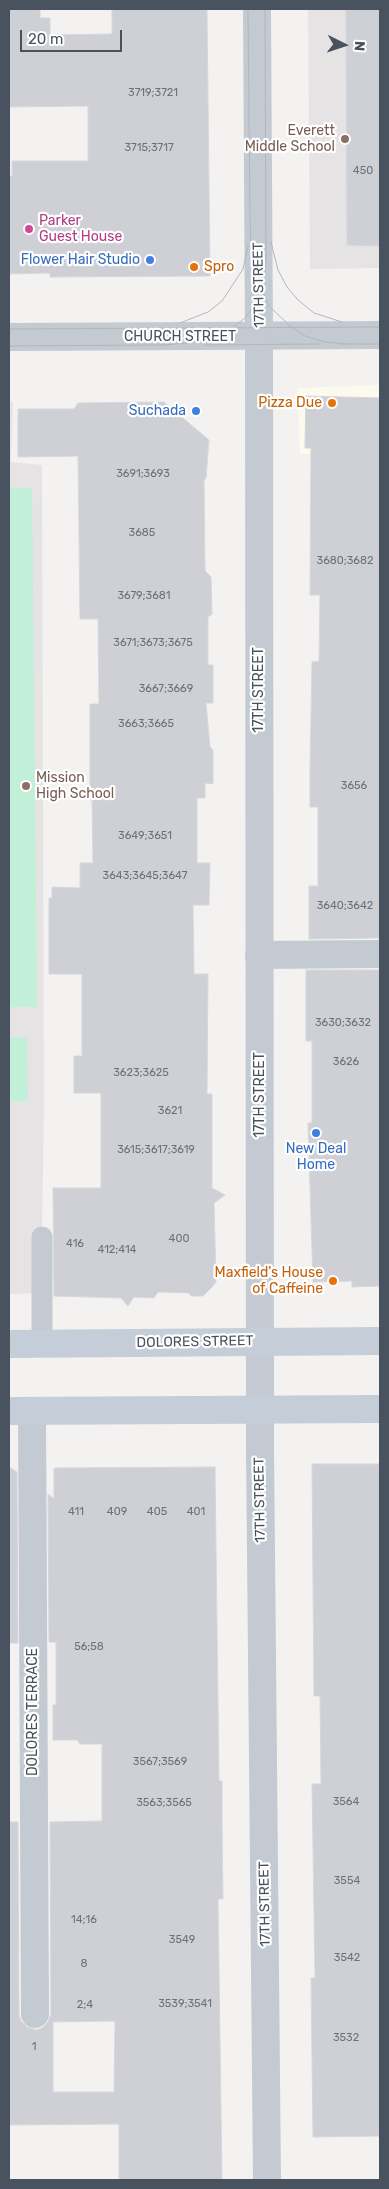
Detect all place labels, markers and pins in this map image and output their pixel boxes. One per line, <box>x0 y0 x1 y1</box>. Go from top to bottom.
place label: Everett Middle School <box>245 123 335 156</box>
marker: Everett Middle School <box>339 133 351 145</box>
place label: Parker Guest House <box>39 213 122 246</box>
marker: Parker Guest House <box>23 223 35 235</box>
place label: Flower Hair Studio <box>21 252 140 268</box>
marker: Flower Hair Studio <box>144 254 156 266</box>
place label: Spro <box>204 259 234 275</box>
marker: Spro <box>188 261 200 273</box>
place label: Pizza Due <box>258 395 322 411</box>
marker: Pizza Due <box>326 397 338 409</box>
place label: Suchada <box>129 403 186 419</box>
marker: Suchada <box>190 405 202 417</box>
place label: Mission High School <box>36 770 114 802</box>
marker: Mission High School <box>20 780 32 792</box>
marker: New Deal Home <box>310 1127 322 1139</box>
place label: New Deal Home <box>286 1141 346 1174</box>
place label: Maxfield's House of Caffeine <box>215 1265 323 1298</box>
marker: Maxfield's House of Caffeine <box>327 1275 339 1287</box>

